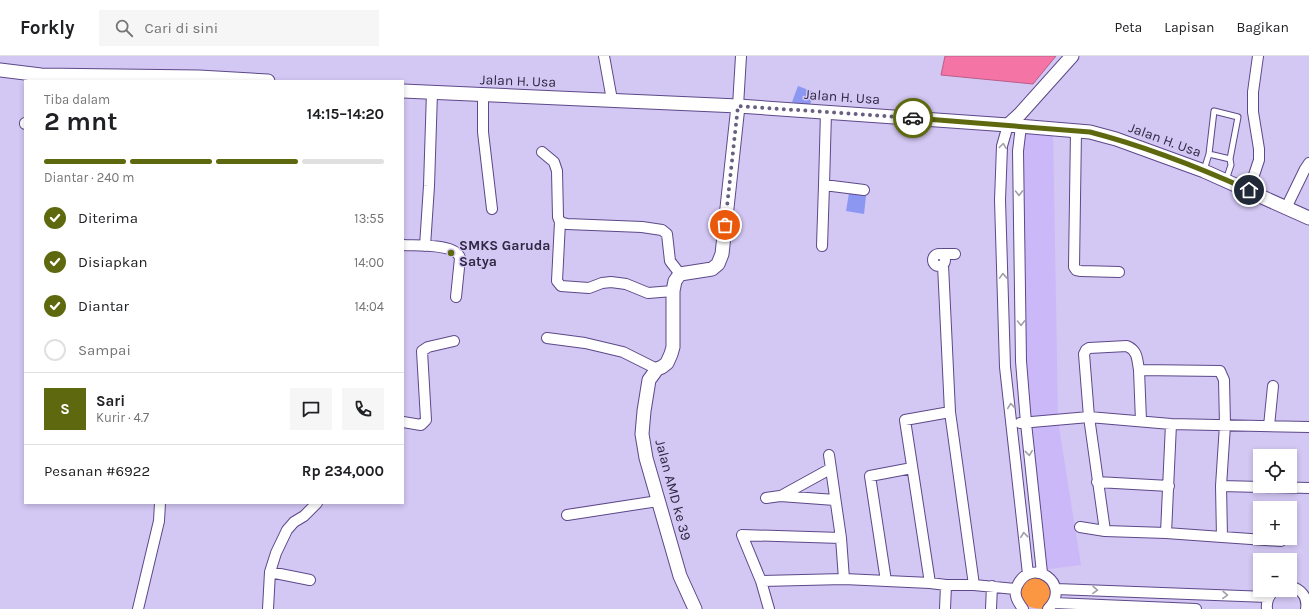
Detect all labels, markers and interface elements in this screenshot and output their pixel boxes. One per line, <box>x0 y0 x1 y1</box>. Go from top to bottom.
search box <box>99 10 379 46</box>
text: Forkly <box>20 17 75 39</box>
icon: search <box>113 17 135 39</box>
text: Cari di sini <box>145 19 218 37</box>
text: Peta <box>1114 19 1142 36</box>
text: Lapisan <box>1164 19 1214 36</box>
text: Bagikan <box>1236 19 1289 36</box>
street label: Jalan H. Usa <box>480 71 556 91</box>
street label: Jalan H. Usa <box>803 86 881 108</box>
text: Tiba dalam <box>44 92 110 107</box>
courier <box>893 98 933 138</box>
text: 14:15–14:20 <box>307 105 384 123</box>
text: 2 mnt <box>44 106 117 137</box>
icon: car <box>902 107 924 129</box>
street label: Jalan H. Usa <box>1126 119 1204 161</box>
one-way arrow <box>998 143 1007 149</box>
text: Diantar · 240 m <box>44 170 134 185</box>
pin <box>1232 173 1266 207</box>
icon: home <box>1238 179 1260 201</box>
one-way arrow <box>1014 190 1023 196</box>
icon: check <box>44 207 66 229</box>
pin <box>708 208 742 242</box>
text: Diterima <box>78 209 138 227</box>
text: 13:55 <box>354 211 384 226</box>
icon: bag <box>714 214 736 236</box>
place label: SMKS Garuda Satya <box>459 237 551 270</box>
marker: SMKS Garuda Satya <box>446 248 456 258</box>
icon: check <box>44 251 66 273</box>
text: Disiapkan <box>78 253 148 271</box>
text: 14:00 <box>354 255 384 270</box>
one-way arrow <box>998 273 1007 279</box>
icon: check <box>44 295 66 317</box>
text: Diantar <box>78 297 129 315</box>
text: 14:04 <box>354 299 384 314</box>
one-way arrow <box>1016 320 1025 326</box>
text: Sampai <box>78 341 131 359</box>
button: chat <box>290 388 332 430</box>
button: phone <box>342 388 384 430</box>
text: Sari <box>96 392 125 410</box>
text: S <box>60 400 70 418</box>
one-way arrow <box>1006 403 1015 409</box>
text: Kurir · 4.7 <box>96 410 149 425</box>
street label: Jalan AMD ke 39 <box>651 438 695 542</box>
map controls <box>1253 449 1297 597</box>
button: locate <box>1253 449 1297 493</box>
one-way arrow <box>1024 450 1033 456</box>
text: Pesanan #6922 <box>44 462 150 480</box>
text: Rp 234,000 <box>302 462 384 480</box>
button: + <box>1253 501 1297 545</box>
one-way arrow <box>1020 532 1029 538</box>
button: − <box>1253 553 1297 597</box>
one-way arrow <box>1092 586 1098 594</box>
one-way arrow <box>1222 591 1228 600</box>

